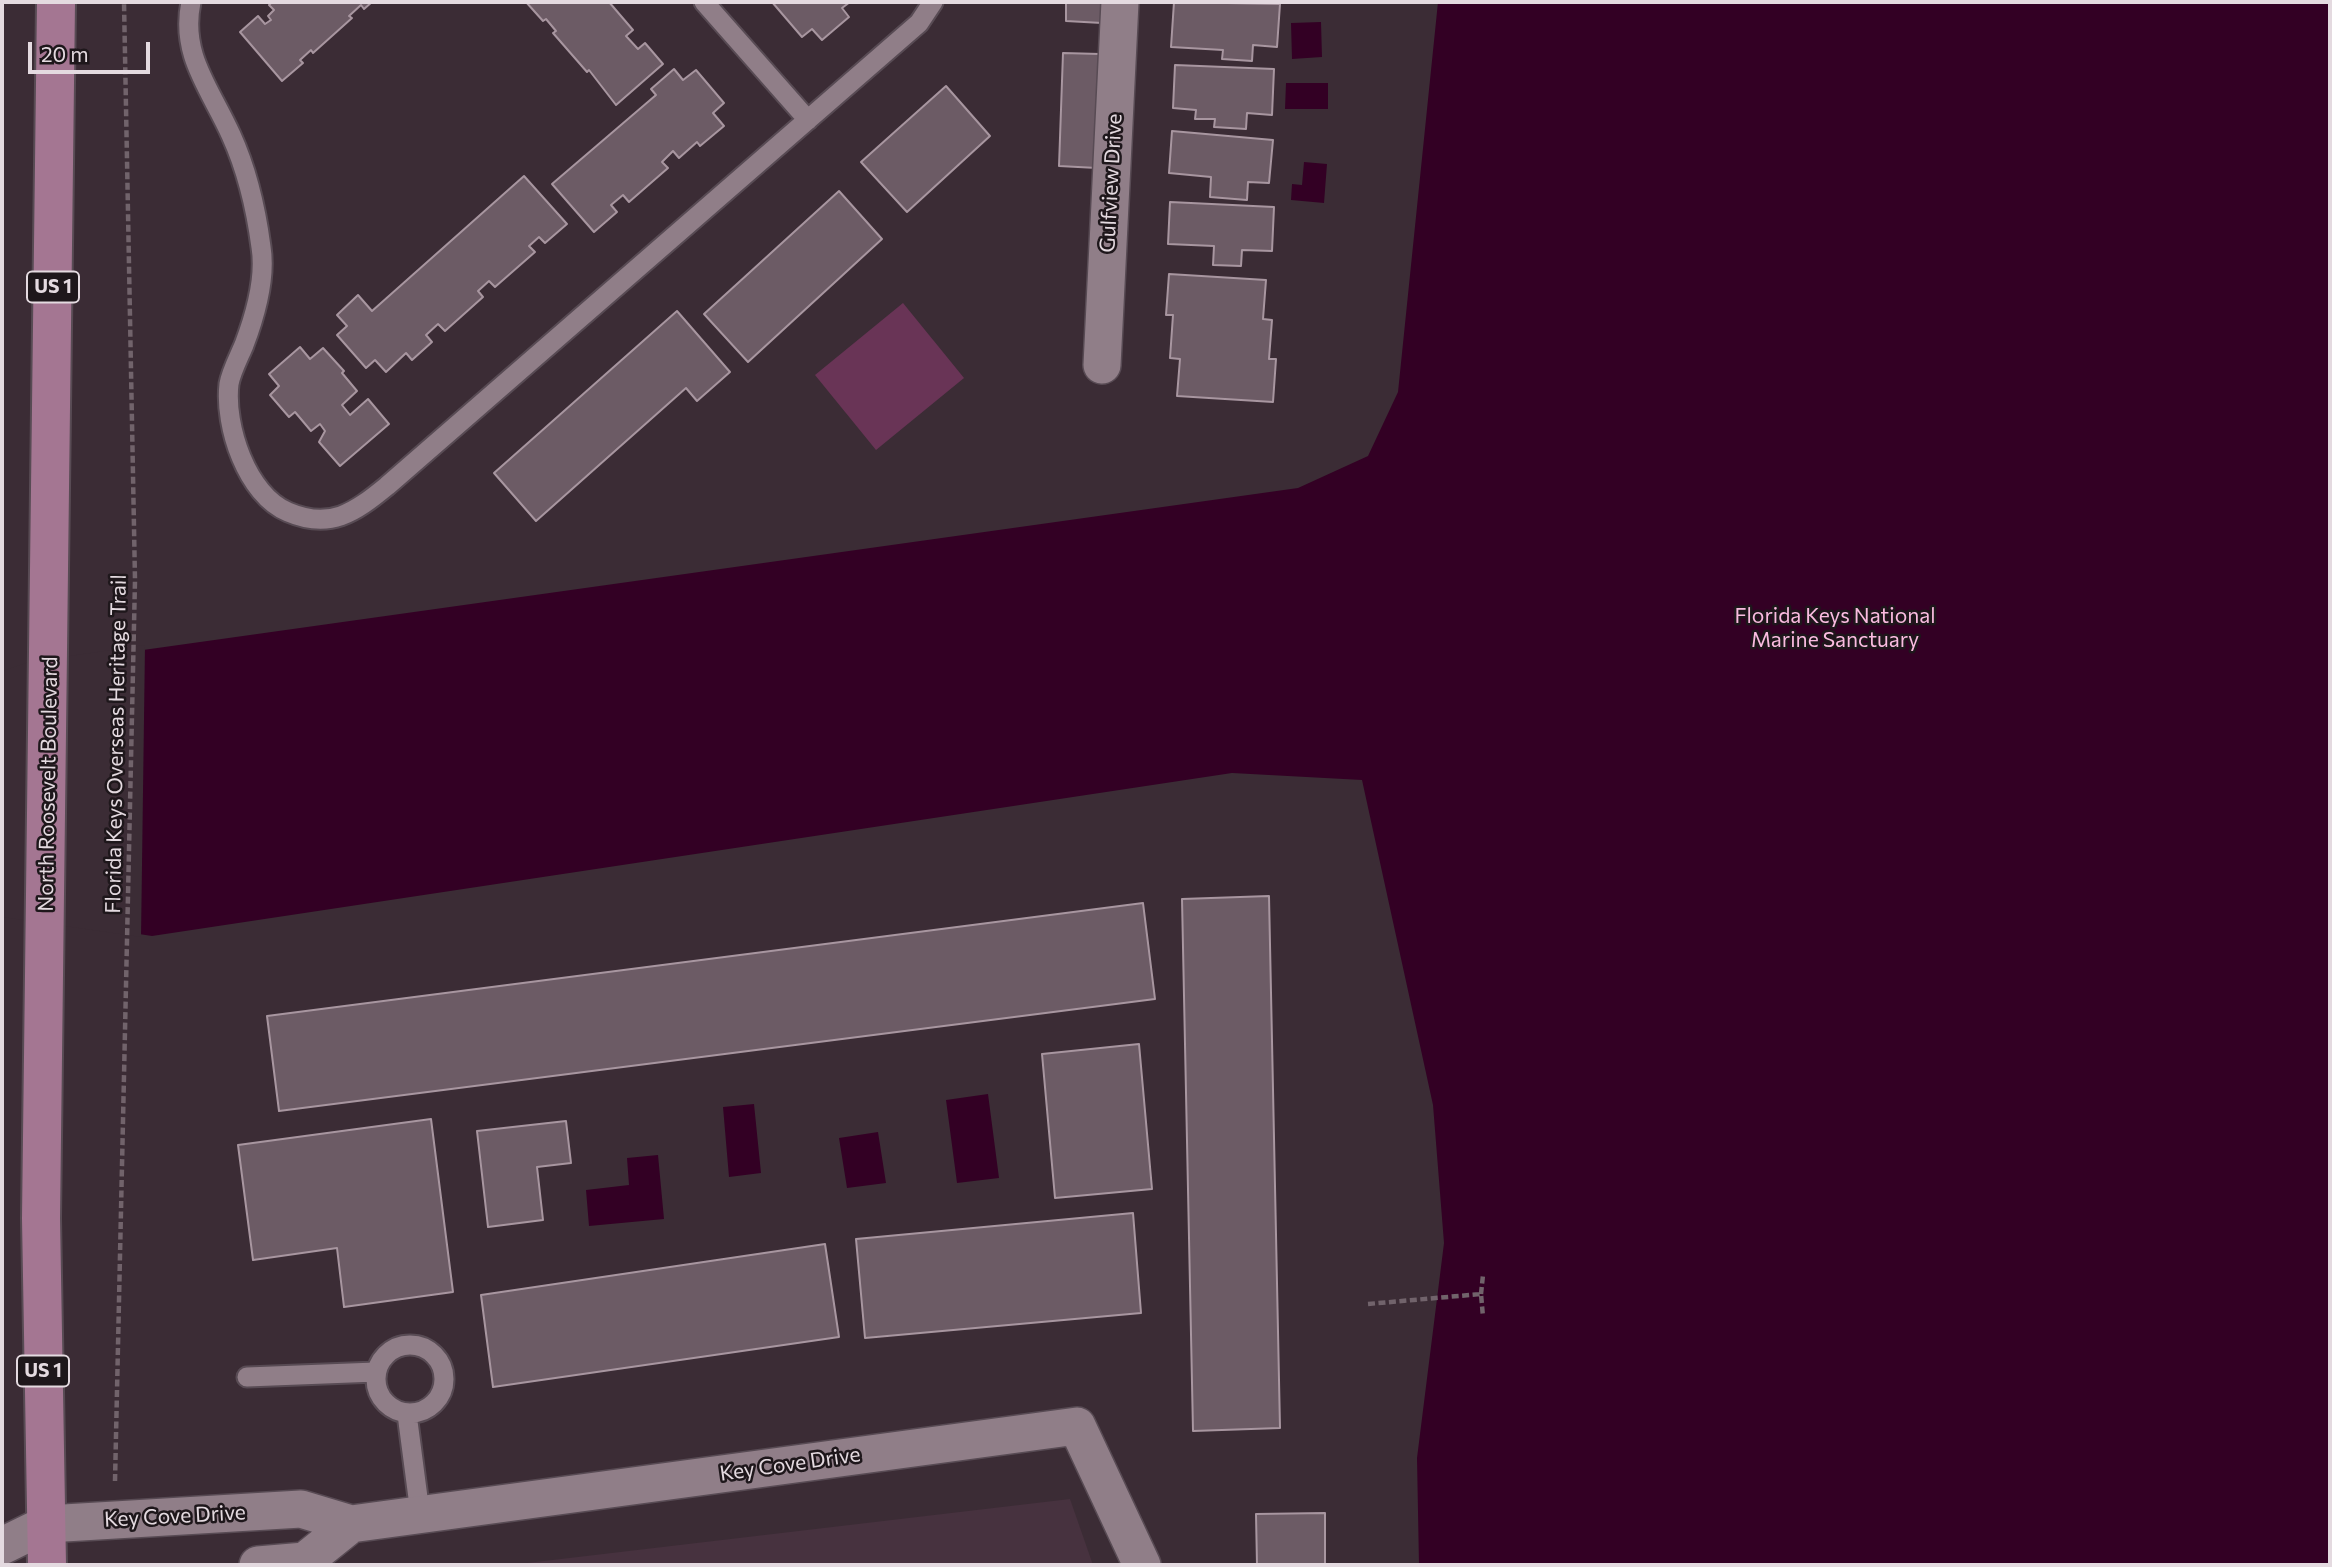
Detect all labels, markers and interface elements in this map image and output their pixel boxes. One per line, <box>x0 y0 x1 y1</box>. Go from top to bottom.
scale bar <box>32 28 154 72</box>
text: 20 m <box>41 41 89 66</box>
street label: Gulfview Drive <box>1095 113 1127 253</box>
road number: US 1 <box>27 272 79 302</box>
street label: Florida Keys Overseas Heritage Trail <box>100 574 132 914</box>
park label: Florida Keys National Marine Sanctuary <box>1734 603 1936 653</box>
street label: North Roosevelt Boulevard <box>33 656 63 912</box>
road number: US 1 <box>17 1356 69 1386</box>
street label: Key Cove Drive <box>718 1442 862 1486</box>
street label: Key Cove Drive <box>104 1500 246 1532</box>

